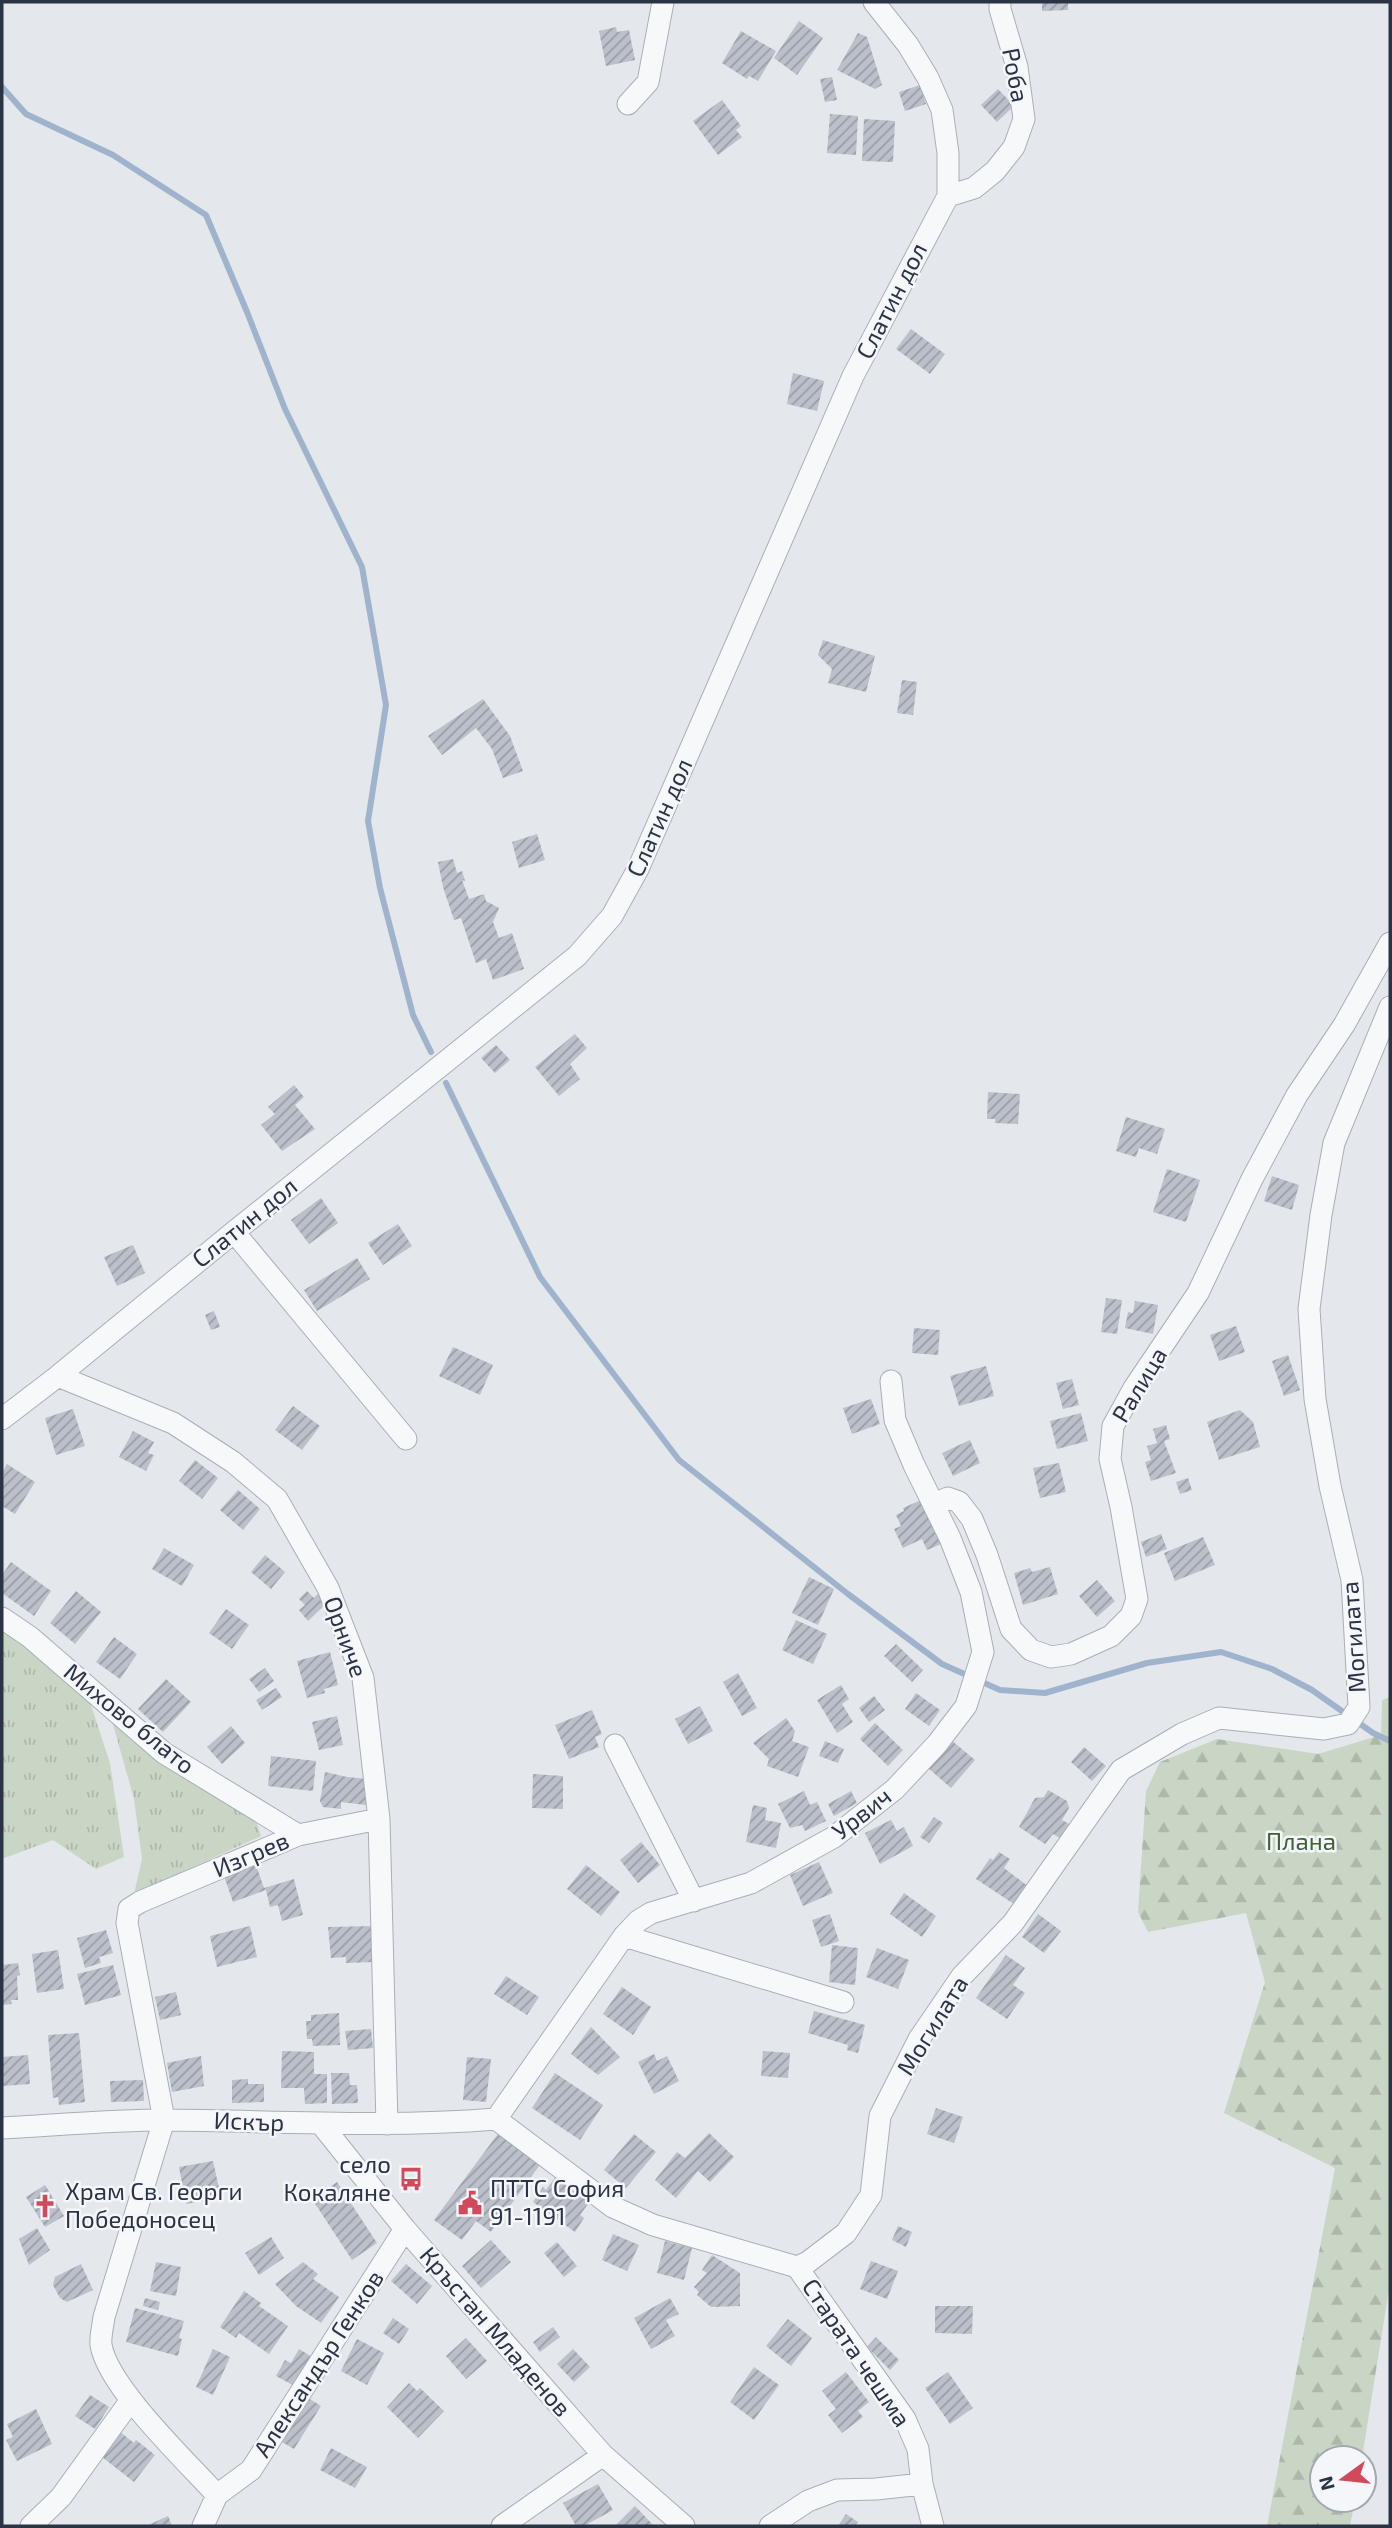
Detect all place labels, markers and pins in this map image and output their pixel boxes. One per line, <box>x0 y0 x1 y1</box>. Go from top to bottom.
place label: село Кокаляне <box>284 2149 391 2206</box>
bus stop icon: село Кокаляне <box>397 2165 425 2193</box>
place label: ПТТС София 91-1191 <box>490 2173 624 2230</box>
place label: Храм Св. Георги Победоносец <box>65 2176 243 2233</box>
public building icon: ПТТС София 91-1191 <box>456 2189 484 2217</box>
church icon: Храм Св. Георги Победоносец <box>31 2192 59 2220</box>

